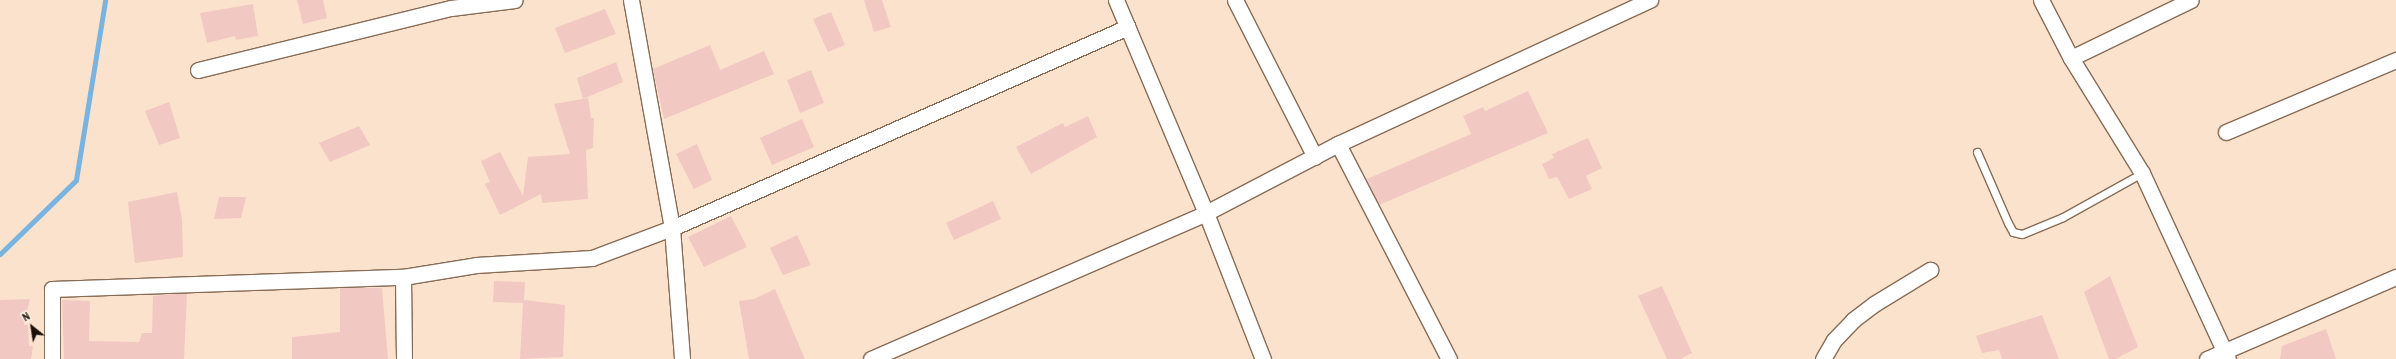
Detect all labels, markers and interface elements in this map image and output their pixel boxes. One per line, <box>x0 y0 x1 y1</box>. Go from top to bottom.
north arrow <box>12 307 52 347</box>
text: N <box>20 309 32 324</box>

